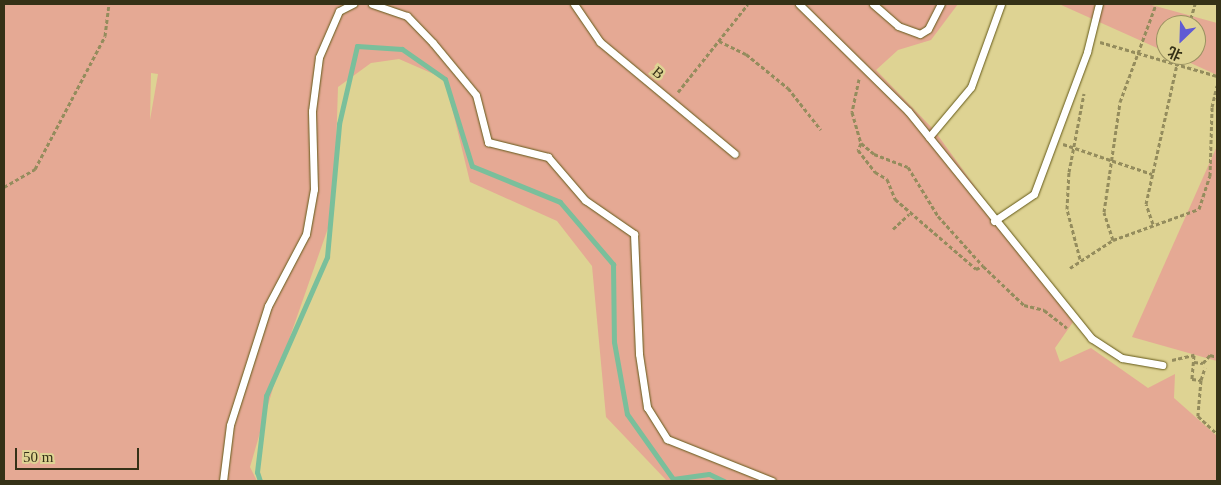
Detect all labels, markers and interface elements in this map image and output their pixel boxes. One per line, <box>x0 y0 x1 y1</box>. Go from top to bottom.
north arrow <box>1156 15 1206 65</box>
text: 北 <box>1166 44 1185 63</box>
street label: B <box>648 63 668 83</box>
scale bar <box>18 438 141 470</box>
text: 50 m <box>23 449 53 465</box>

